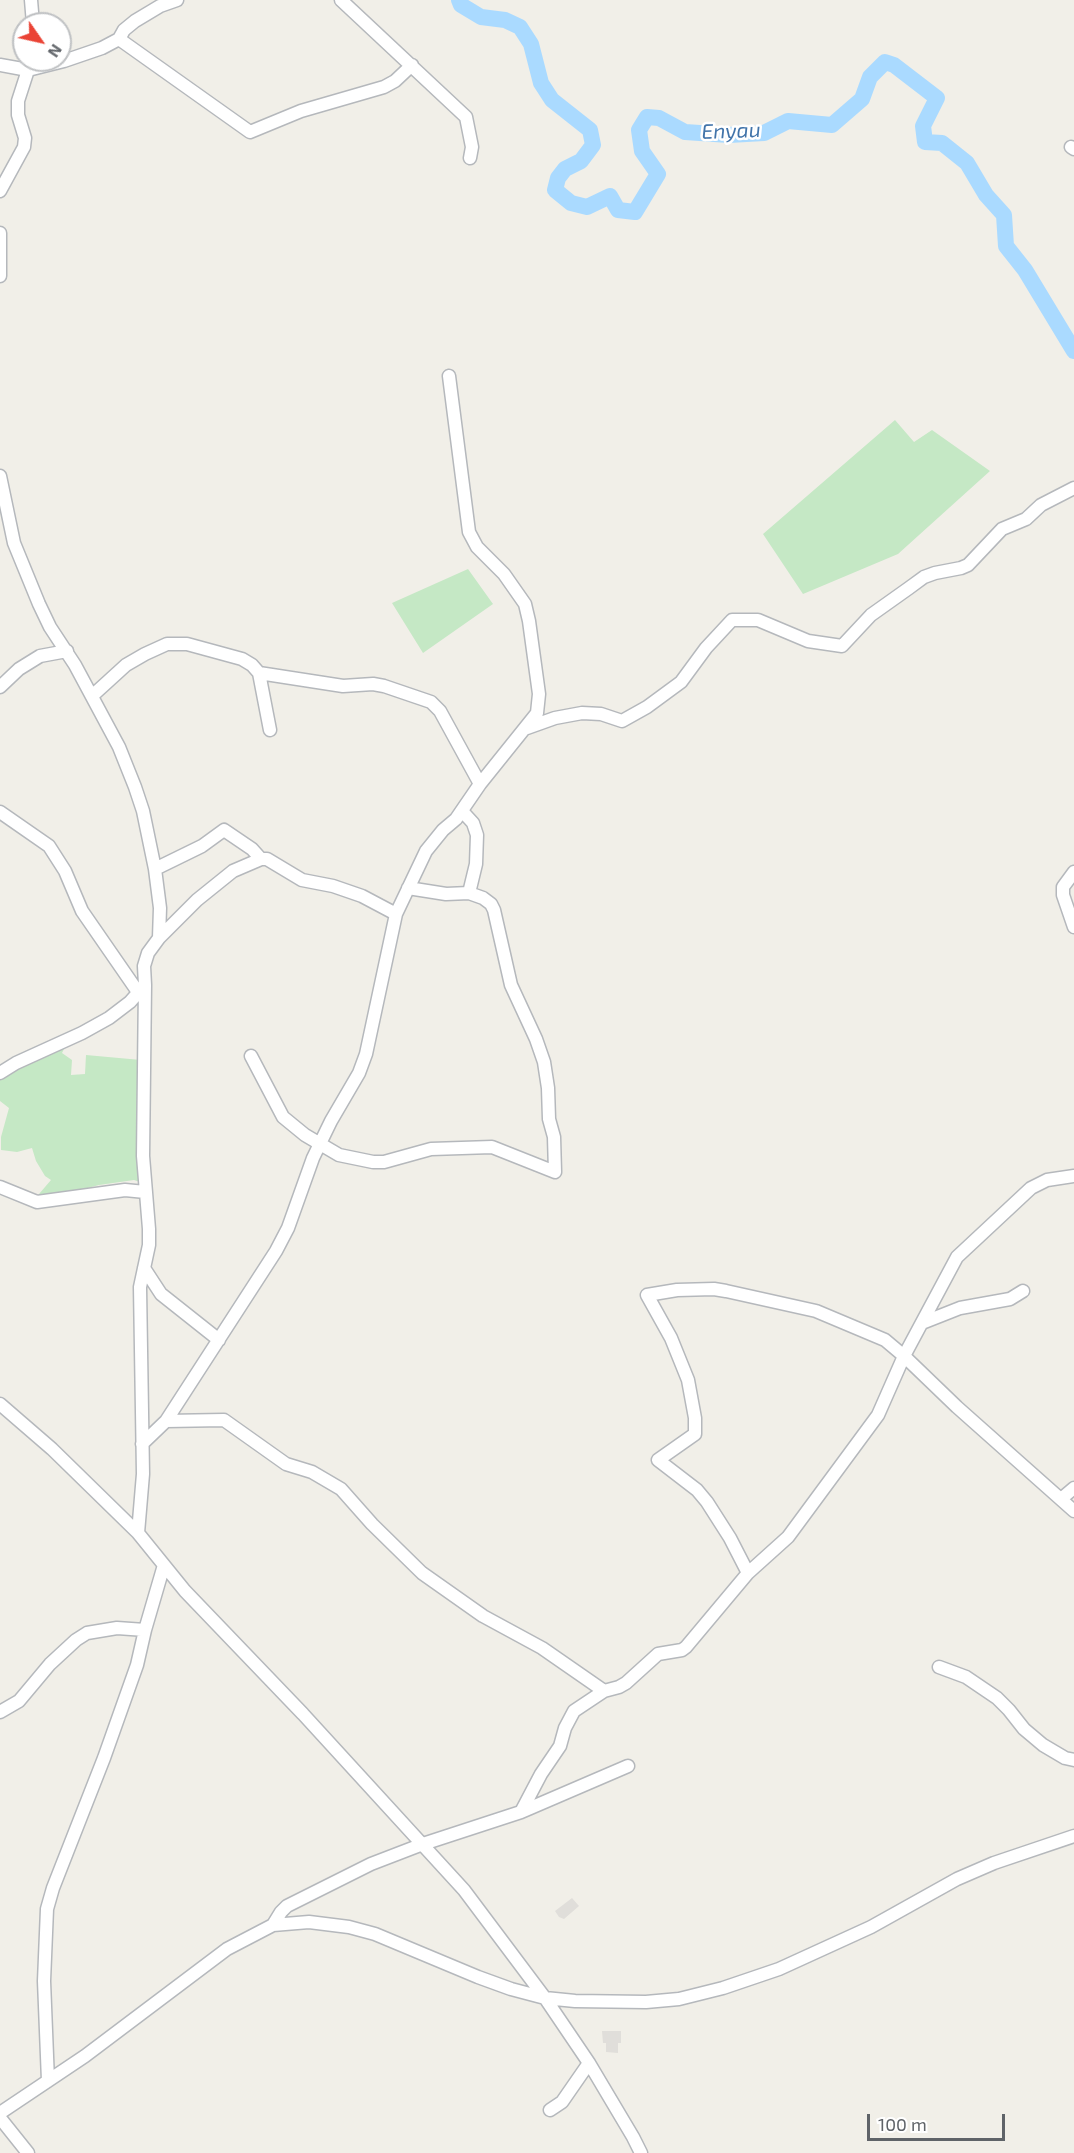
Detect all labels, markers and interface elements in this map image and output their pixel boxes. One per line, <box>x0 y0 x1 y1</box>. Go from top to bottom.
north arrow <box>12 12 72 72</box>
text: N <box>45 41 67 61</box>
water label: Enyau <box>701 117 761 145</box>
scale bar <box>870 2102 1008 2140</box>
text: 100 m <box>878 2113 927 2135</box>

